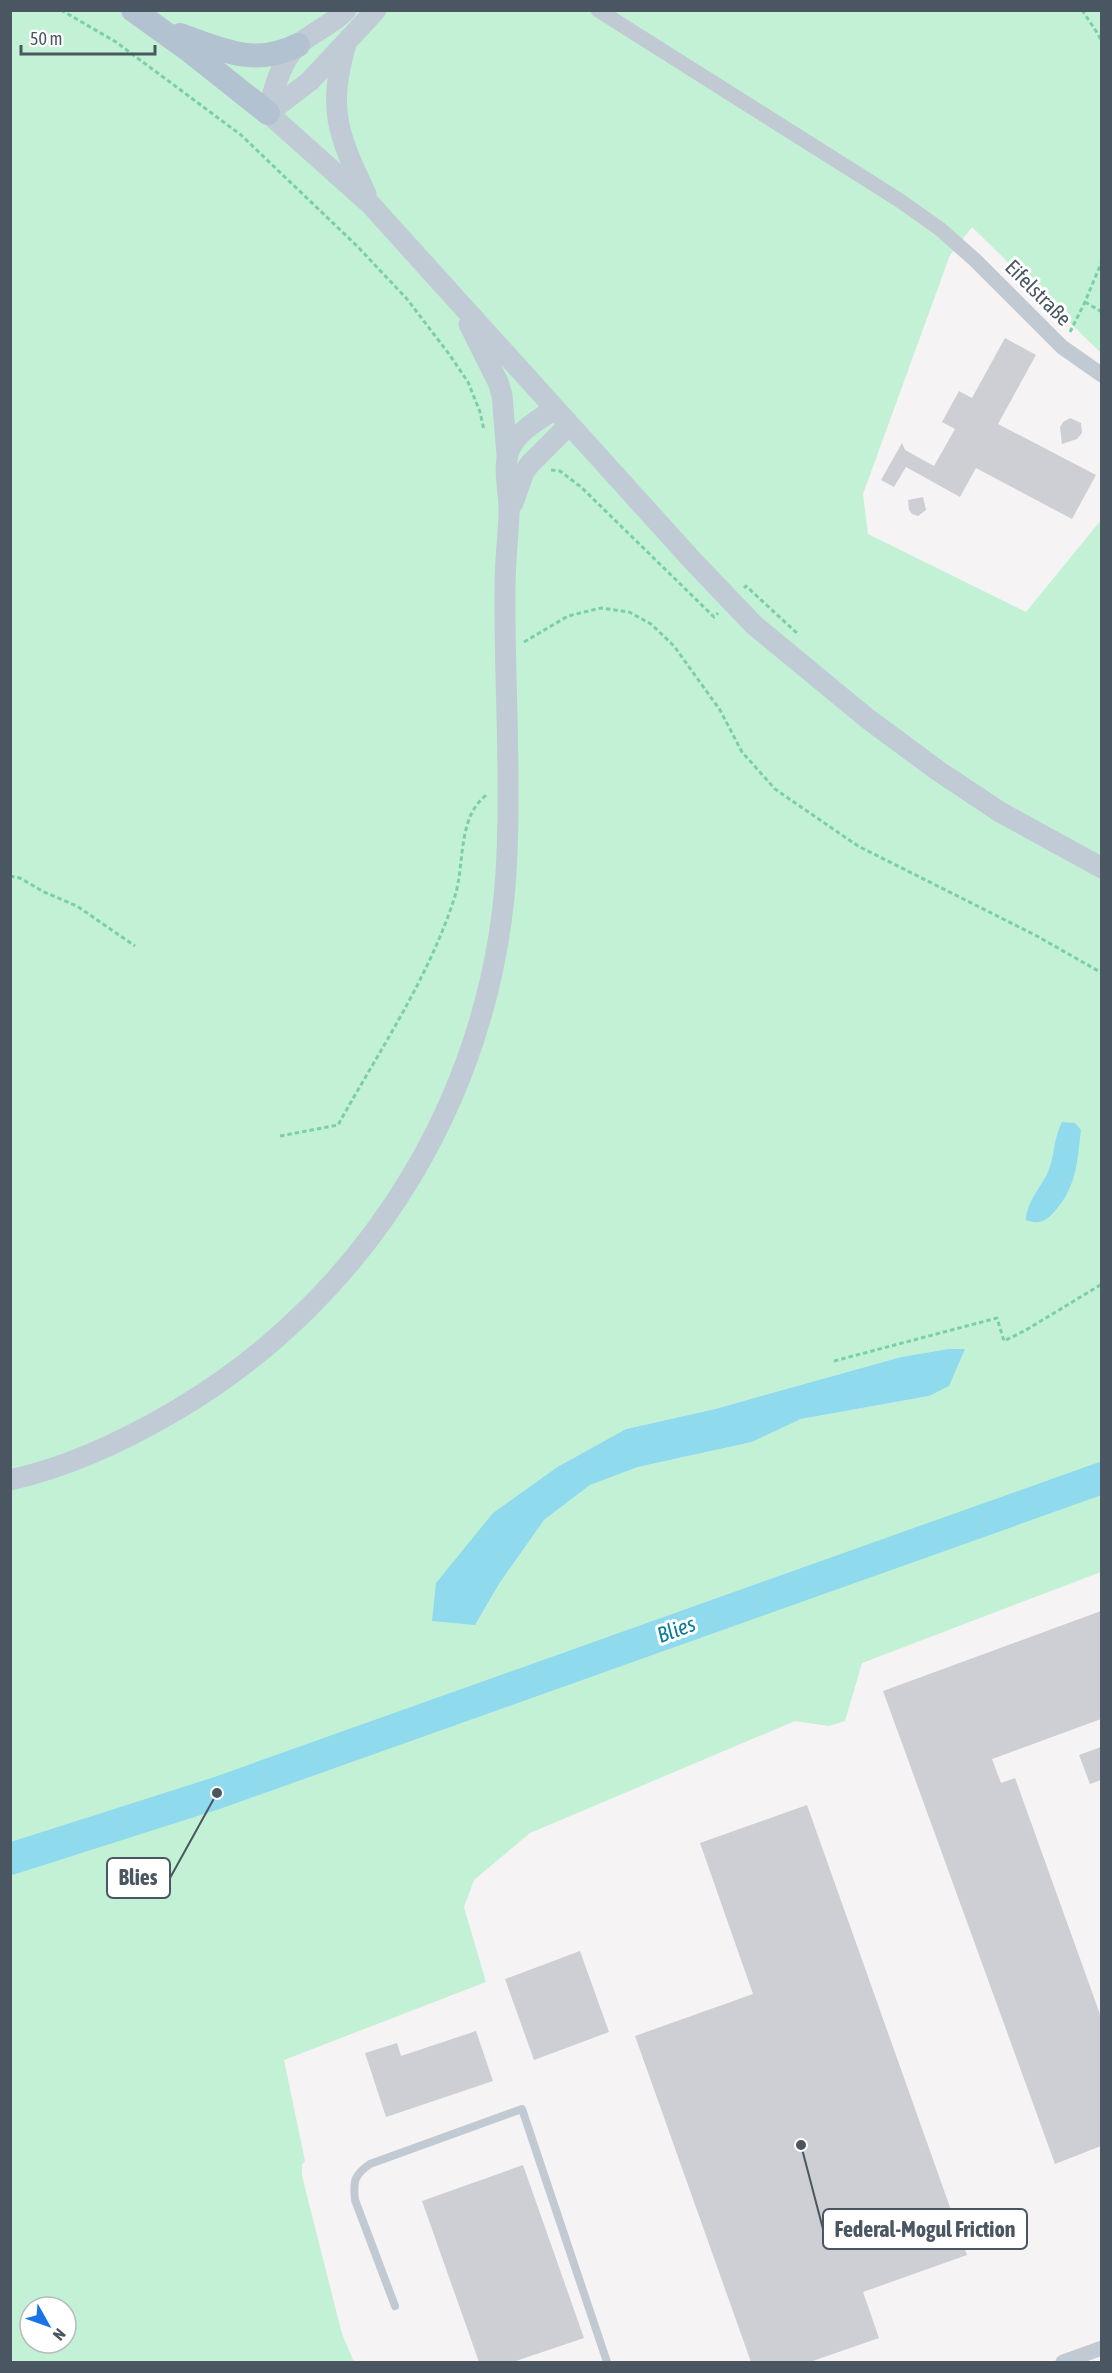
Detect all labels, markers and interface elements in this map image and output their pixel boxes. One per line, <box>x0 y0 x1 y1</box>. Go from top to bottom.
scale bar <box>21 18 154 56</box>
text: 50 m <box>30 28 62 49</box>
street label: Eifelstraße <box>1001 254 1077 330</box>
water label: Blies <box>653 1610 699 1648</box>
callout: Blies <box>107 1858 170 1898</box>
text: Blies <box>118 1864 158 1890</box>
callout: Federal-Mogul Friction <box>823 2209 1027 2249</box>
text: Federal-Mogul Friction <box>835 2216 1015 2242</box>
north arrow <box>18 2295 78 2355</box>
text: N <box>50 2325 69 2344</box>

